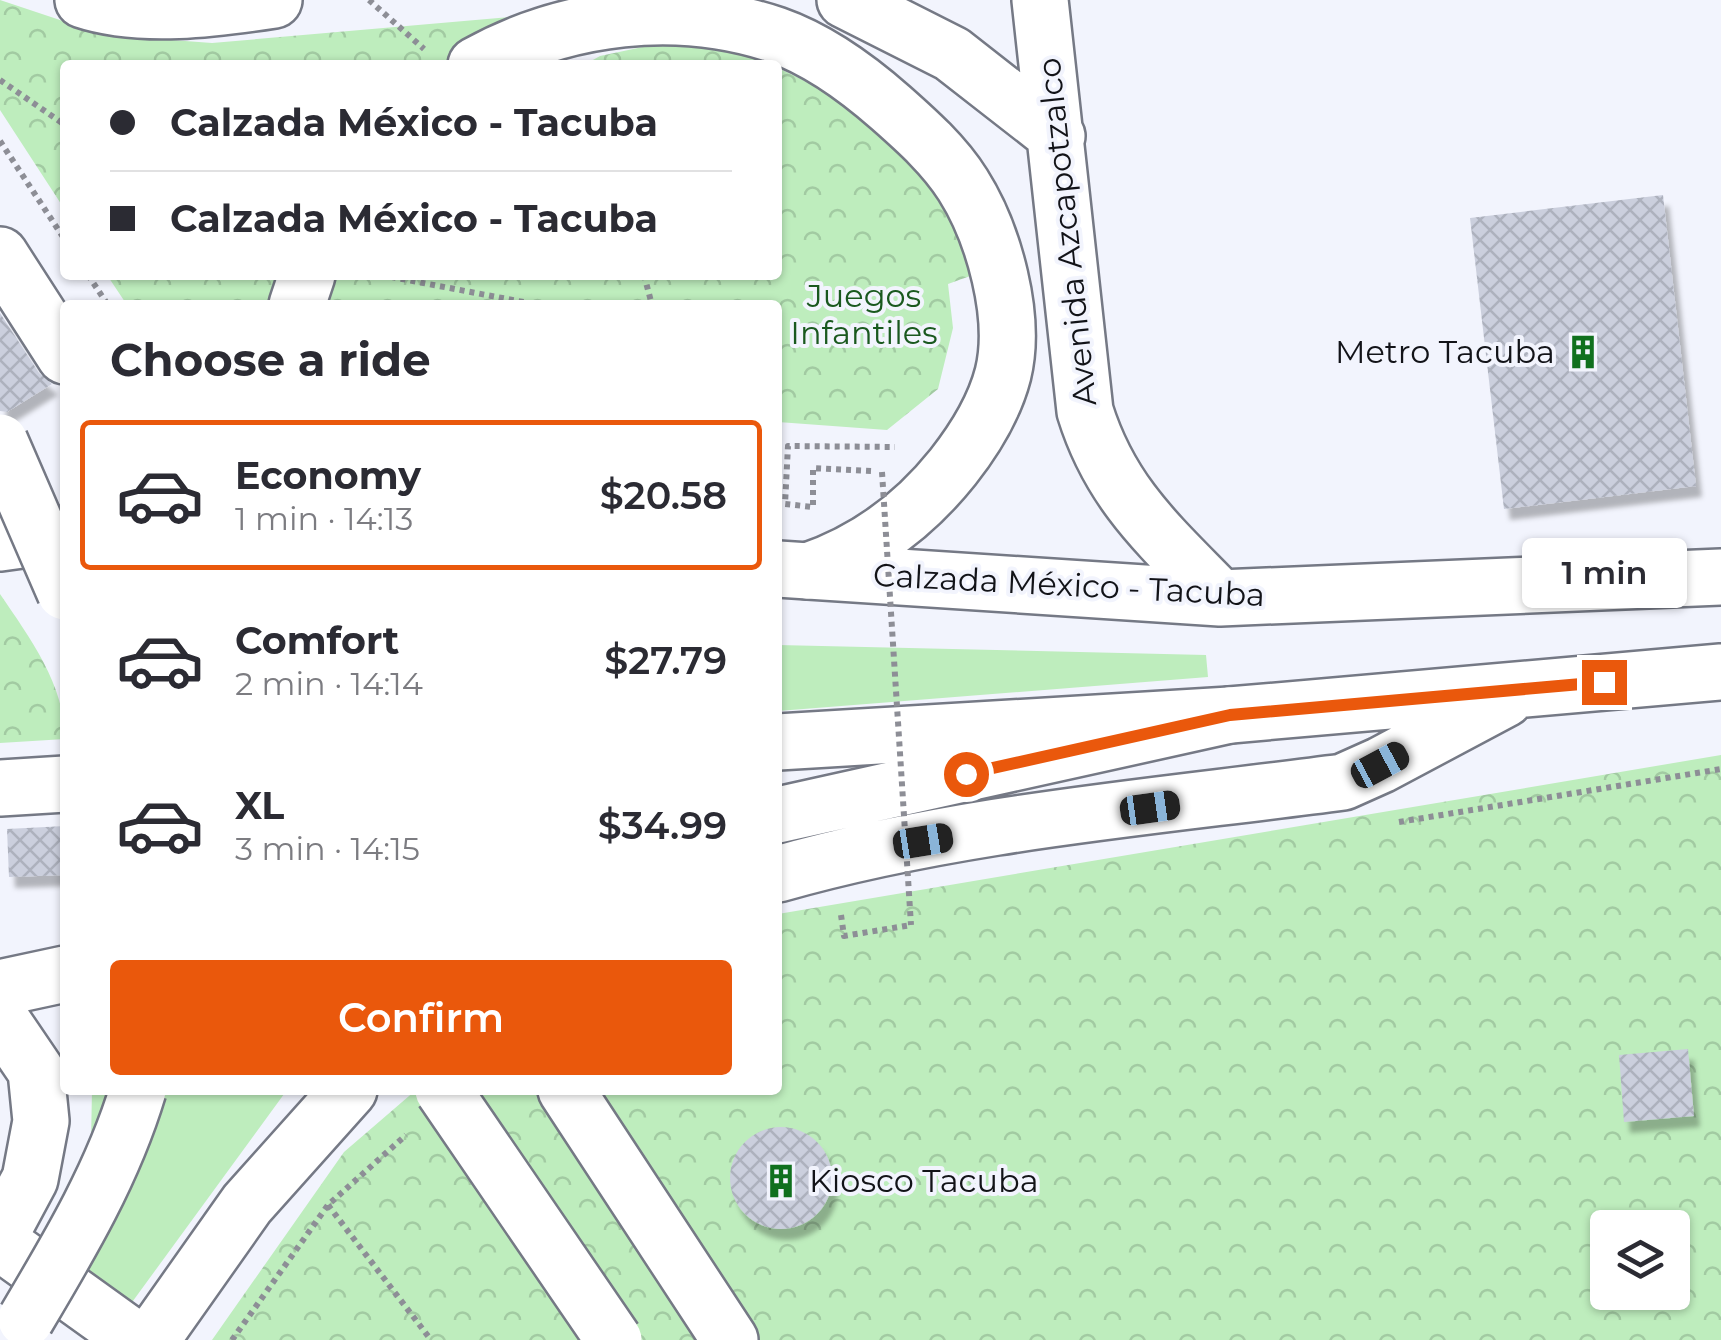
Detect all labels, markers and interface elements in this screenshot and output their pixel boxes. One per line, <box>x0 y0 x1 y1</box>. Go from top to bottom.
street label: Avenida Azcapotzalco <box>1029 56 1104 408</box>
text: Calzada México - Tacuba <box>170 99 658 146</box>
text: Calzada México - Tacuba <box>170 195 658 242</box>
park label: Juegos Infantiles <box>790 276 938 352</box>
text: Choose a ride <box>110 332 431 387</box>
place label: Metro Tacuba <box>1335 332 1555 371</box>
building icon: Metro Tacuba <box>1564 333 1602 371</box>
icon: car <box>115 450 205 540</box>
text: Economy <box>235 452 421 499</box>
text: $20.58 <box>600 472 727 519</box>
text: 1 min · 14:13 <box>235 499 413 538</box>
callout: 1 min <box>1522 537 1686 607</box>
text: 1 min <box>1562 553 1647 592</box>
street label: Calzada México - Tacuba <box>872 555 1266 614</box>
icon: car <box>115 615 205 705</box>
text: Comfort <box>235 617 399 664</box>
text: $27.79 <box>604 637 727 684</box>
route end <box>1582 660 1627 705</box>
text: 2 min · 14:14 <box>235 664 423 703</box>
car <box>1346 738 1414 792</box>
route start <box>944 752 989 797</box>
icon: car <box>115 780 205 870</box>
text: XL <box>235 782 284 829</box>
car <box>1118 789 1182 827</box>
text: $34.99 <box>598 802 727 849</box>
car <box>891 821 955 861</box>
text: 3 min · 14:15 <box>235 829 420 868</box>
button: Confirm <box>110 960 732 1075</box>
place label: Kiosco Tacuba <box>809 1161 1039 1200</box>
building icon: Kiosco Tacuba <box>762 1162 800 1200</box>
map controls <box>1590 1210 1690 1310</box>
button: layers <box>1590 1210 1690 1310</box>

